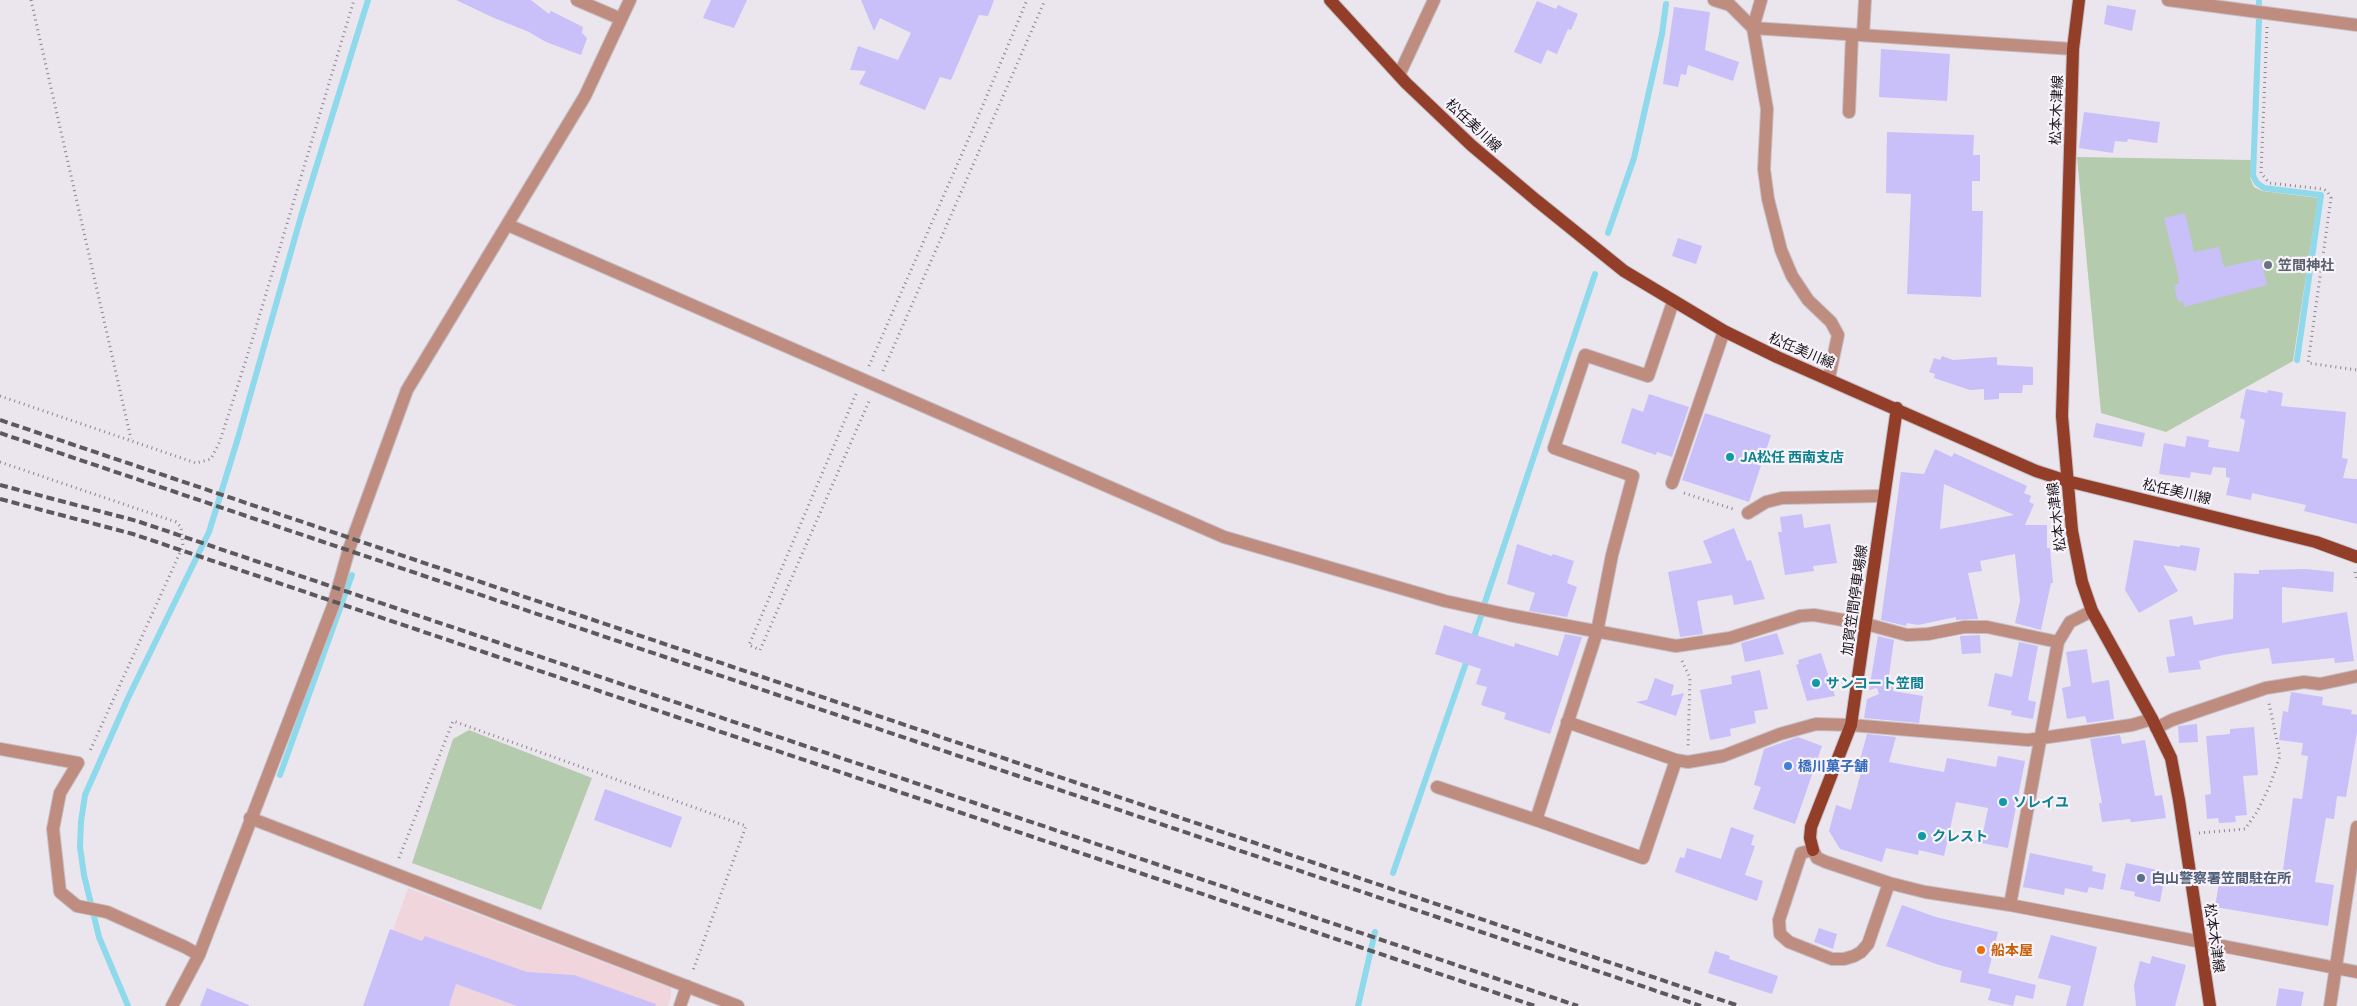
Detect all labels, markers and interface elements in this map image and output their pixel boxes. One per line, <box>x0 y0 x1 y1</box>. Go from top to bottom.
street label: 松本木津線 <box>2046 75 2066 145</box>
street label: 松任美川線 <box>1443 95 1505 155</box>
place label: 笠間神社 <box>2278 257 2334 273</box>
marker: 笠間神社 <box>2262 259 2274 271</box>
street label: 松任美川線 <box>1767 329 1837 371</box>
place label: JA松任 西南支店 <box>1740 449 1844 465</box>
marker: JA松任 西南支店 <box>1724 451 1736 463</box>
street label: 松任美川線 <box>2141 475 2213 507</box>
street label: 松本木津線 <box>2043 481 2069 553</box>
street label: 加賀笠間停車場線 <box>1838 543 1870 657</box>
place label: サンコート笠間 <box>1826 675 1924 691</box>
marker: サンコート笠間 <box>1810 677 1822 689</box>
place label: 橋川菓子舗 <box>1798 758 1868 774</box>
marker: 橋川菓子舗 <box>1782 760 1794 772</box>
place label: ソレイユ <box>2013 794 2069 810</box>
marker: ソレイユ <box>1997 796 2009 808</box>
place label: クレスト <box>1932 828 1988 844</box>
marker: クレスト <box>1916 830 1928 842</box>
place label: 白山警察署笠間駐在所 <box>2151 870 2291 886</box>
marker: 白山警察署笠間駐在所 <box>2135 872 2147 884</box>
street label: 松本木津線 <box>2202 902 2228 974</box>
place label: 船本屋 <box>1991 942 2033 958</box>
marker: 船本屋 <box>1975 944 1987 956</box>

